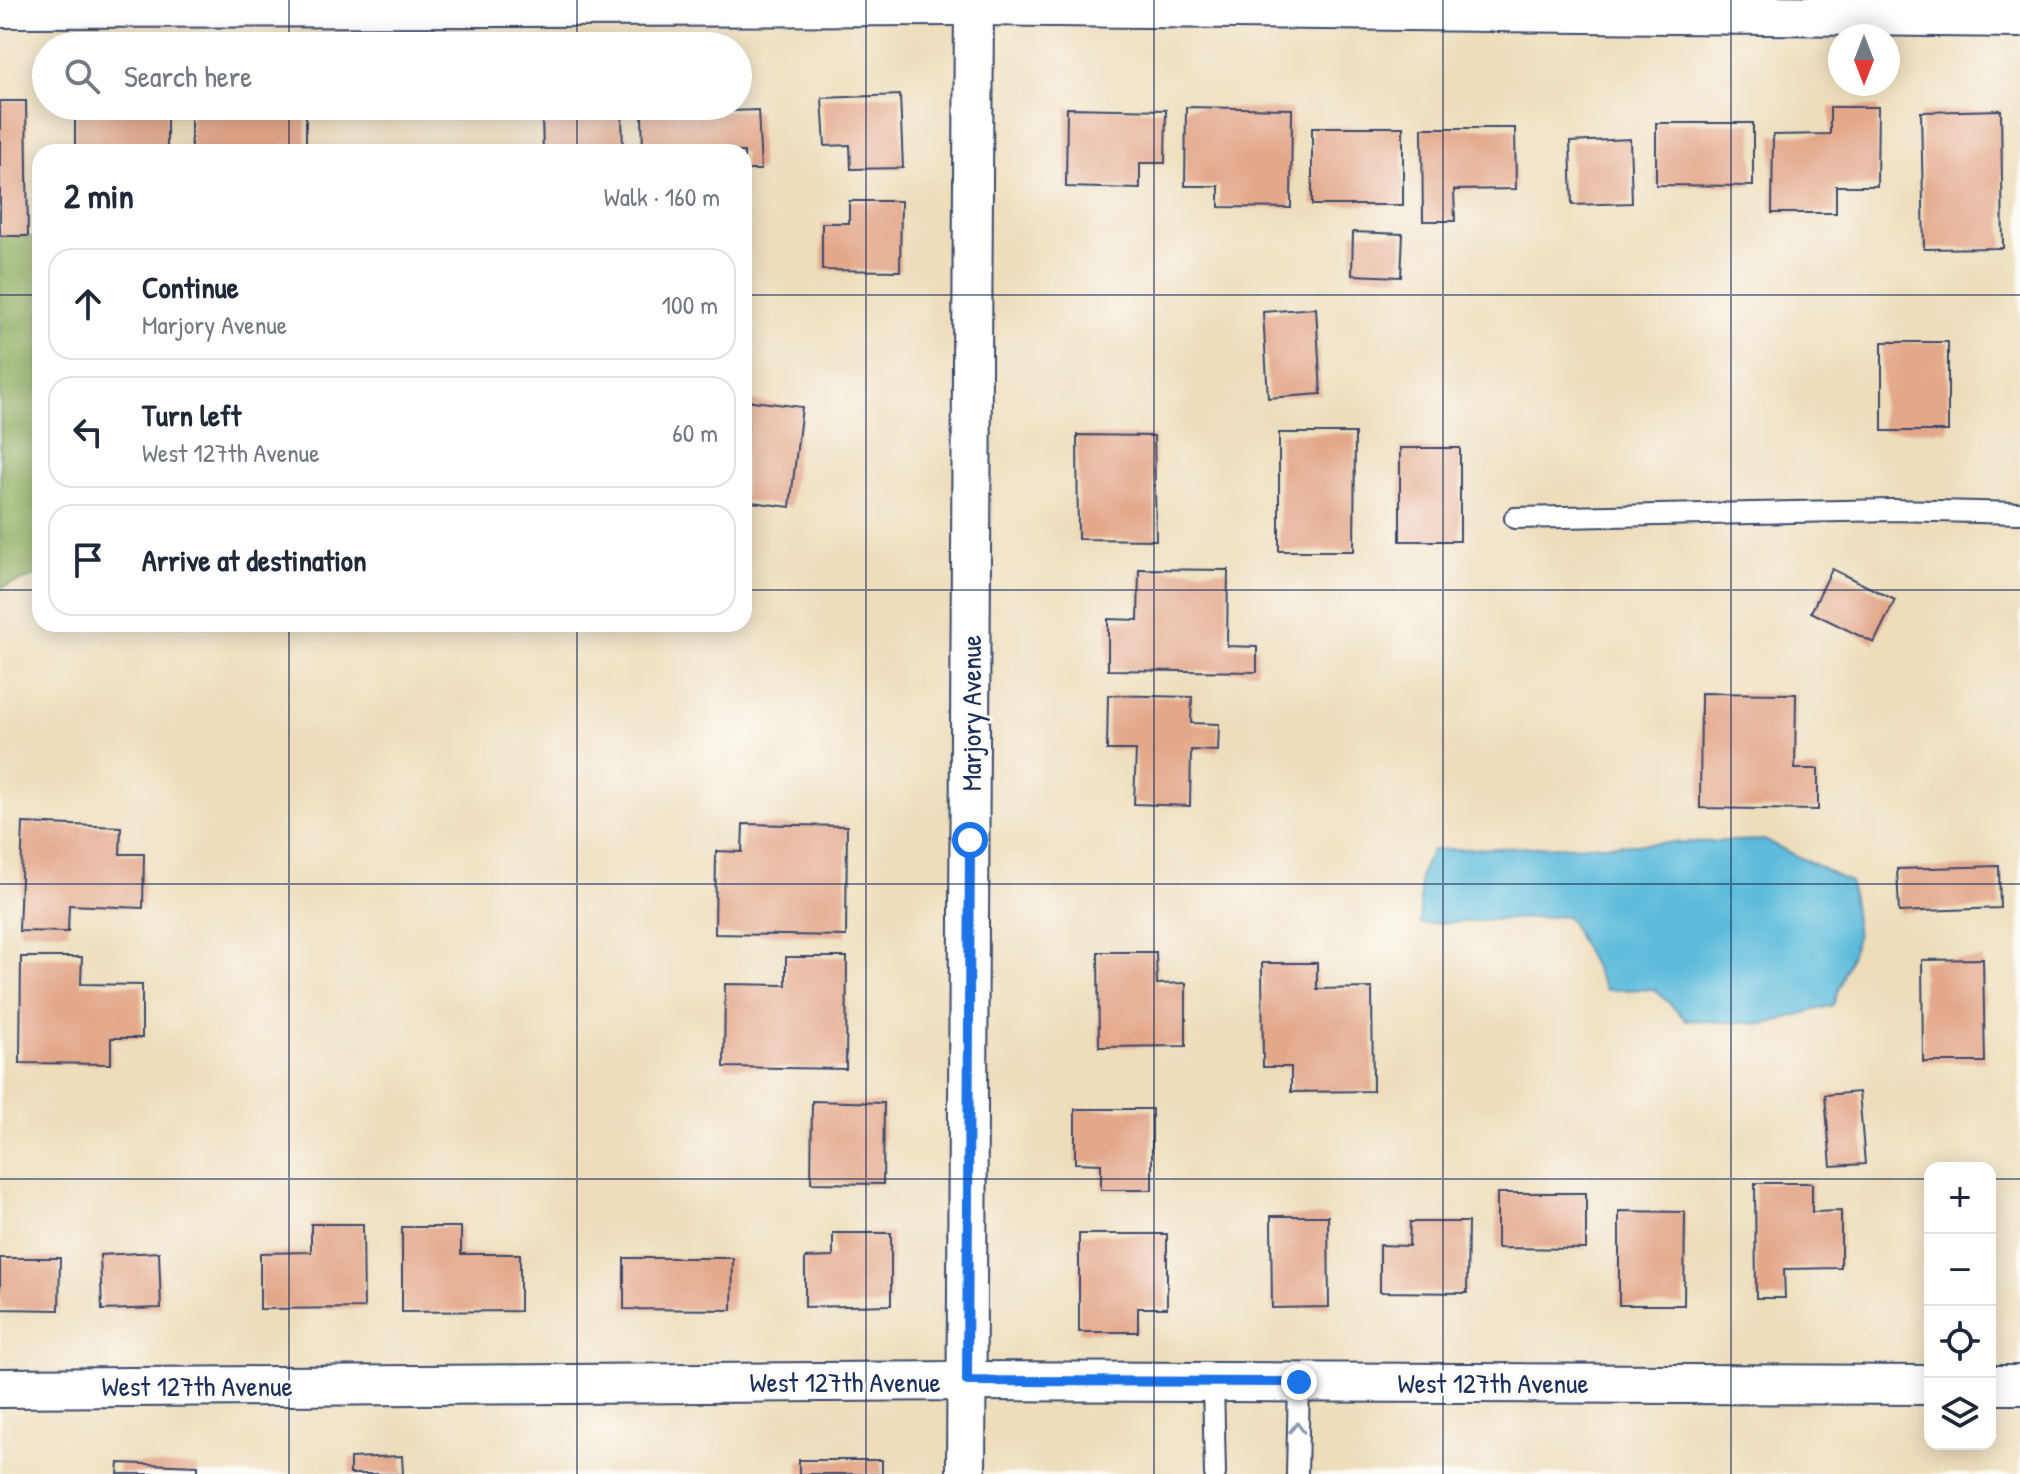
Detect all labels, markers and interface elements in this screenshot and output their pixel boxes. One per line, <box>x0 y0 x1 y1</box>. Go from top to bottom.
north arrow <box>1828 24 1900 96</box>
search box <box>32 32 752 120</box>
icon: search <box>60 54 104 98</box>
text: Search here <box>124 56 252 96</box>
text: 2 min <box>64 173 134 219</box>
text: Walk · 160 m <box>604 179 720 214</box>
text: Continue <box>142 267 239 307</box>
icon: ahead <box>66 282 110 326</box>
text: 100 m <box>662 287 718 322</box>
text: Marjory Avenue <box>142 307 287 342</box>
text: Turn left <box>142 395 241 435</box>
icon: left <box>66 410 110 454</box>
text: 60 m <box>672 415 718 450</box>
text: West 127th Avenue <box>142 435 320 470</box>
icon: arrive <box>66 538 110 582</box>
text: Arrive at destination <box>142 540 367 580</box>
street label: Marjory Avenue <box>952 635 990 791</box>
route start <box>952 822 988 858</box>
map controls <box>1924 1162 1996 1450</box>
button: + <box>1924 1162 1996 1234</box>
button: − <box>1924 1234 1996 1306</box>
button: locate <box>1924 1306 1996 1378</box>
street label: West 127th Avenue <box>749 1363 941 1401</box>
route end <box>1281 1364 1317 1400</box>
street label: West 127th Avenue <box>1397 1364 1589 1402</box>
street label: West 127th Avenue <box>101 1367 293 1405</box>
button: layers <box>1924 1378 1996 1450</box>
one-way arrow <box>1288 1421 1306 1434</box>

